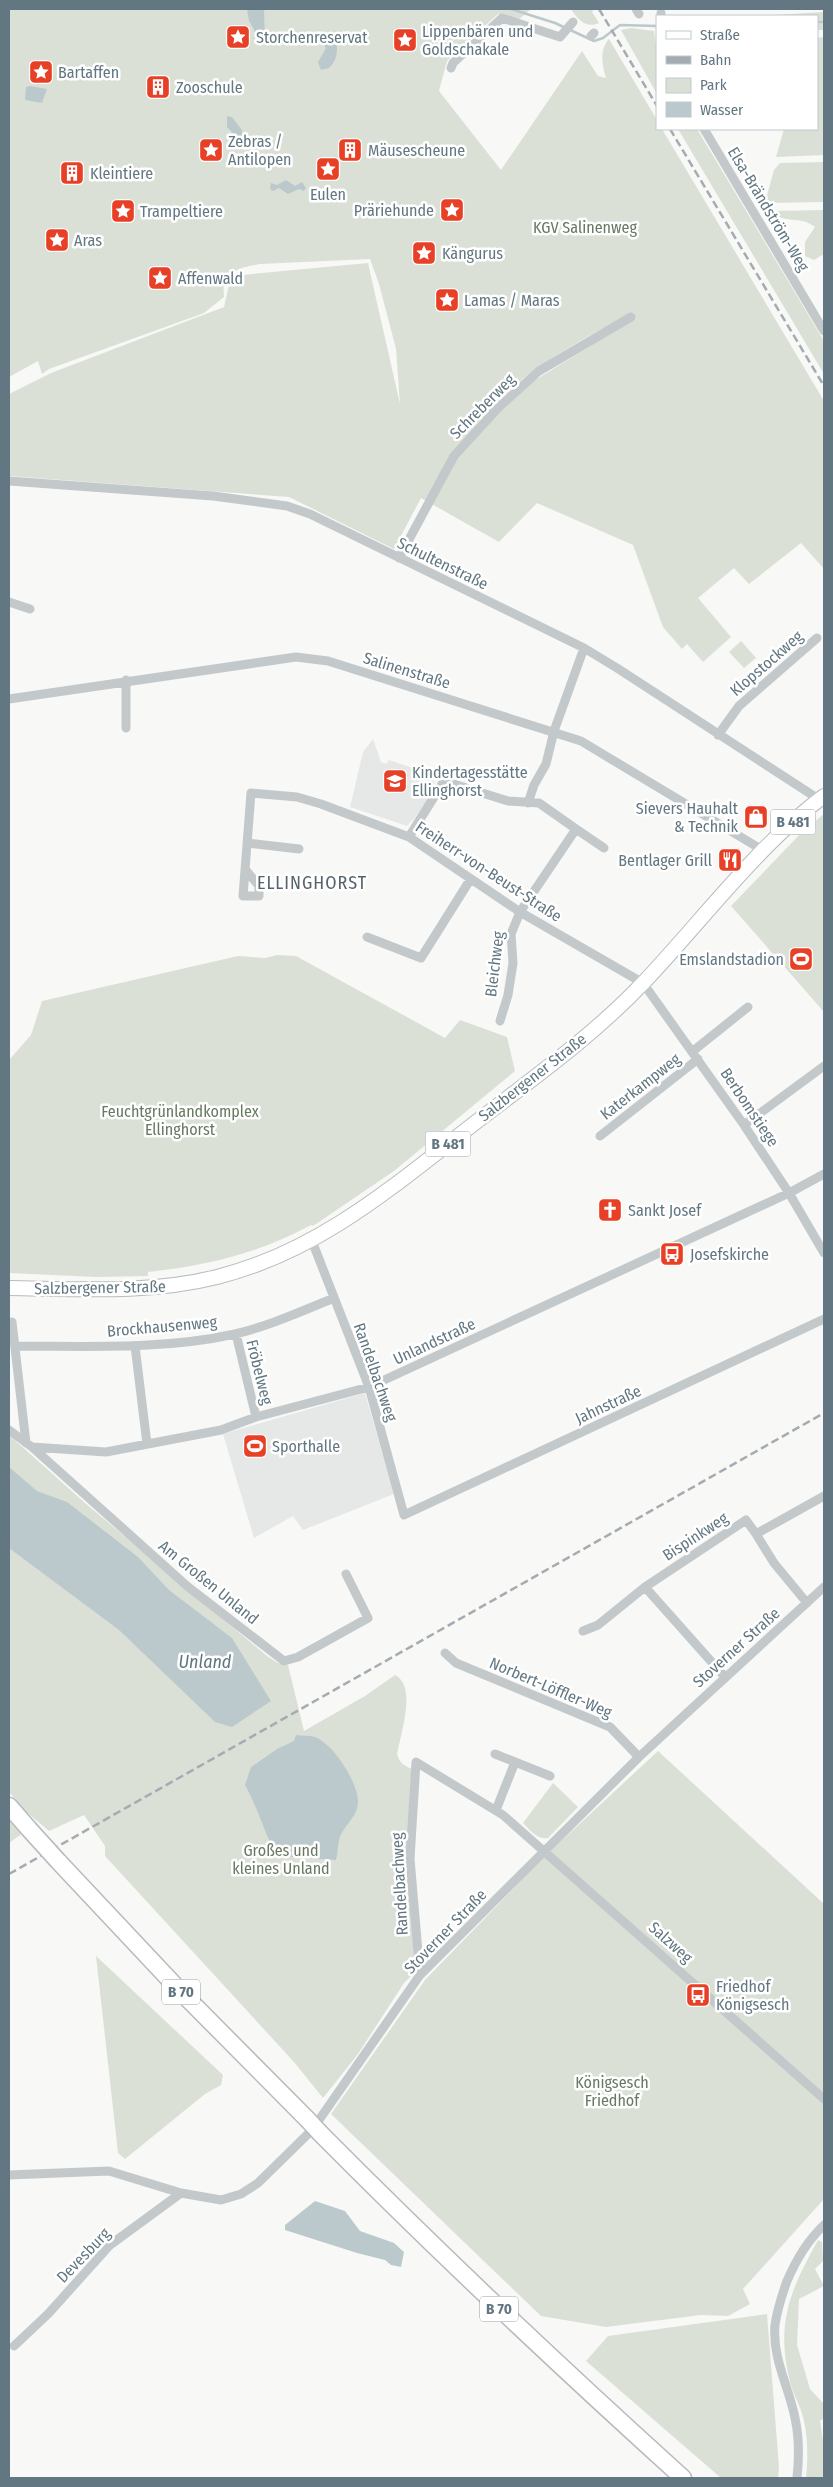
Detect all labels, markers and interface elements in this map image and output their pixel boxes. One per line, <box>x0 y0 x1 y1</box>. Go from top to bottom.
legend <box>656 15 818 130</box>
place label: Lippenbären und Goldschakale <box>422 22 533 59</box>
place icon: Storchenreservat <box>225 24 251 50</box>
text: Straße <box>700 26 740 44</box>
place icon: Lippenbären und Goldschakale <box>392 27 418 53</box>
place label: Storchenreservat <box>256 28 368 47</box>
text: Bahn <box>700 51 731 69</box>
place icon: Bartaffen <box>28 59 54 85</box>
place label: Bartaffen <box>58 63 119 82</box>
building icon: Zooschule <box>145 74 171 100</box>
text: Park <box>700 76 727 94</box>
place label: Zooschule <box>176 78 243 97</box>
text: Wasser <box>700 101 744 119</box>
place label: Zebras / Antilopen <box>228 132 292 169</box>
place icon: Zebras / Antilopen <box>198 137 224 163</box>
building icon: Mäusescheune <box>337 137 363 163</box>
place label: Mäusescheune <box>368 141 465 160</box>
street label: Elsa-Brändström-Weg <box>724 144 813 275</box>
place icon: Eulen <box>315 156 341 182</box>
building icon: Kleintiere <box>59 160 85 186</box>
place label: Kleintiere <box>90 164 153 183</box>
place label: Eulen <box>310 185 346 204</box>
place icon: Präriehunde <box>439 197 465 223</box>
place icon: Trampeltiere <box>110 198 136 224</box>
place label: Präriehunde <box>354 201 434 220</box>
place label: Trampeltiere <box>140 202 223 221</box>
park label: KGV Salinenweg <box>533 218 637 237</box>
place icon: Aras <box>44 227 70 253</box>
place label: Aras <box>74 231 102 250</box>
place icon: Kängurus <box>411 240 437 266</box>
place label: Kängurus <box>442 244 503 263</box>
place icon: Affenwald <box>147 265 173 291</box>
place label: Affenwald <box>178 269 243 288</box>
place icon: Lamas / Maras <box>434 287 460 313</box>
place label: Lamas / Maras <box>464 291 560 310</box>
street label: Schreberweg <box>446 370 519 443</box>
street label: Schultenstraße <box>394 533 491 594</box>
street label: Klopstockweg <box>726 626 807 700</box>
street label: Salinenstraße <box>361 648 453 693</box>
place label: Kindertagesstätte Ellinghorst <box>412 763 528 800</box>
school or university icon: Kindertagesstätte Ellinghorst <box>382 768 408 794</box>
place label: Sievers Hauhalt & Technik <box>636 799 739 836</box>
shop icon: Sievers Hauhalt & Technik <box>743 804 769 830</box>
road number: B 481 <box>770 810 816 834</box>
street label: Freiherr-von-Beust-Straße <box>412 817 565 926</box>
restaurant icon: Bentlager Grill <box>717 847 743 873</box>
place label: Bentlager Grill <box>618 851 712 870</box>
district label: ELLINGHORST <box>257 872 367 894</box>
street label: Bleichweg <box>481 930 508 998</box>
sports icon: Emslandstadion <box>788 946 814 972</box>
place label: Emslandstadion <box>679 950 784 969</box>
street label: Salzbergener Straße <box>475 1029 590 1125</box>
street label: Katerkampweg <box>596 1049 685 1124</box>
street label: Berbomstiege <box>716 1064 783 1150</box>
park label: Feuchtgrünlandkomplex Ellinghorst <box>101 1102 259 1139</box>
road number: B 481 <box>426 1132 470 1156</box>
church icon: Sankt Josef <box>597 1197 623 1223</box>
place label: Sankt Josef <box>628 1201 702 1220</box>
bus stop icon: Josefskirche <box>659 1241 685 1267</box>
place label: Josefskirche <box>690 1245 769 1264</box>
street label: Salzbergener Straße <box>34 1277 166 1298</box>
street label: Brockhausenweg <box>106 1312 218 1341</box>
street label: Unlandstraße <box>390 1314 478 1369</box>
street label: Randelbachweg <box>350 1320 401 1424</box>
street label: Fröbelweg <box>242 1338 277 1407</box>
street label: Jahnstraße <box>572 1381 644 1428</box>
sports icon: Sporthalle <box>242 1433 268 1459</box>
place label: Sporthalle <box>272 1437 340 1456</box>
street label: Bispinkweg <box>659 1508 732 1565</box>
street label: Am Großen Unland <box>155 1536 262 1628</box>
street label: Stoverner Straße <box>689 1603 784 1691</box>
water label: Unland <box>179 1651 232 1673</box>
street label: Norbert-Löffler-Weg <box>487 1653 615 1722</box>
street label: Randelbachweg <box>387 1832 412 1936</box>
park label: Großes und kleines Unland <box>232 1841 330 1878</box>
street label: Stoverner Straße <box>400 1885 490 1978</box>
street label: Salzweg <box>645 1918 697 1967</box>
place label: Friedhof Königsesch <box>716 1977 789 2014</box>
road number: B 70 <box>162 1980 200 2004</box>
bus stop icon: Friedhof Königsesch <box>685 1982 711 2008</box>
park label: Königsesch Friedhof <box>575 2073 649 2110</box>
street label: Devesburg <box>53 2224 114 2287</box>
road number: B 70 <box>480 2296 518 2322</box>

